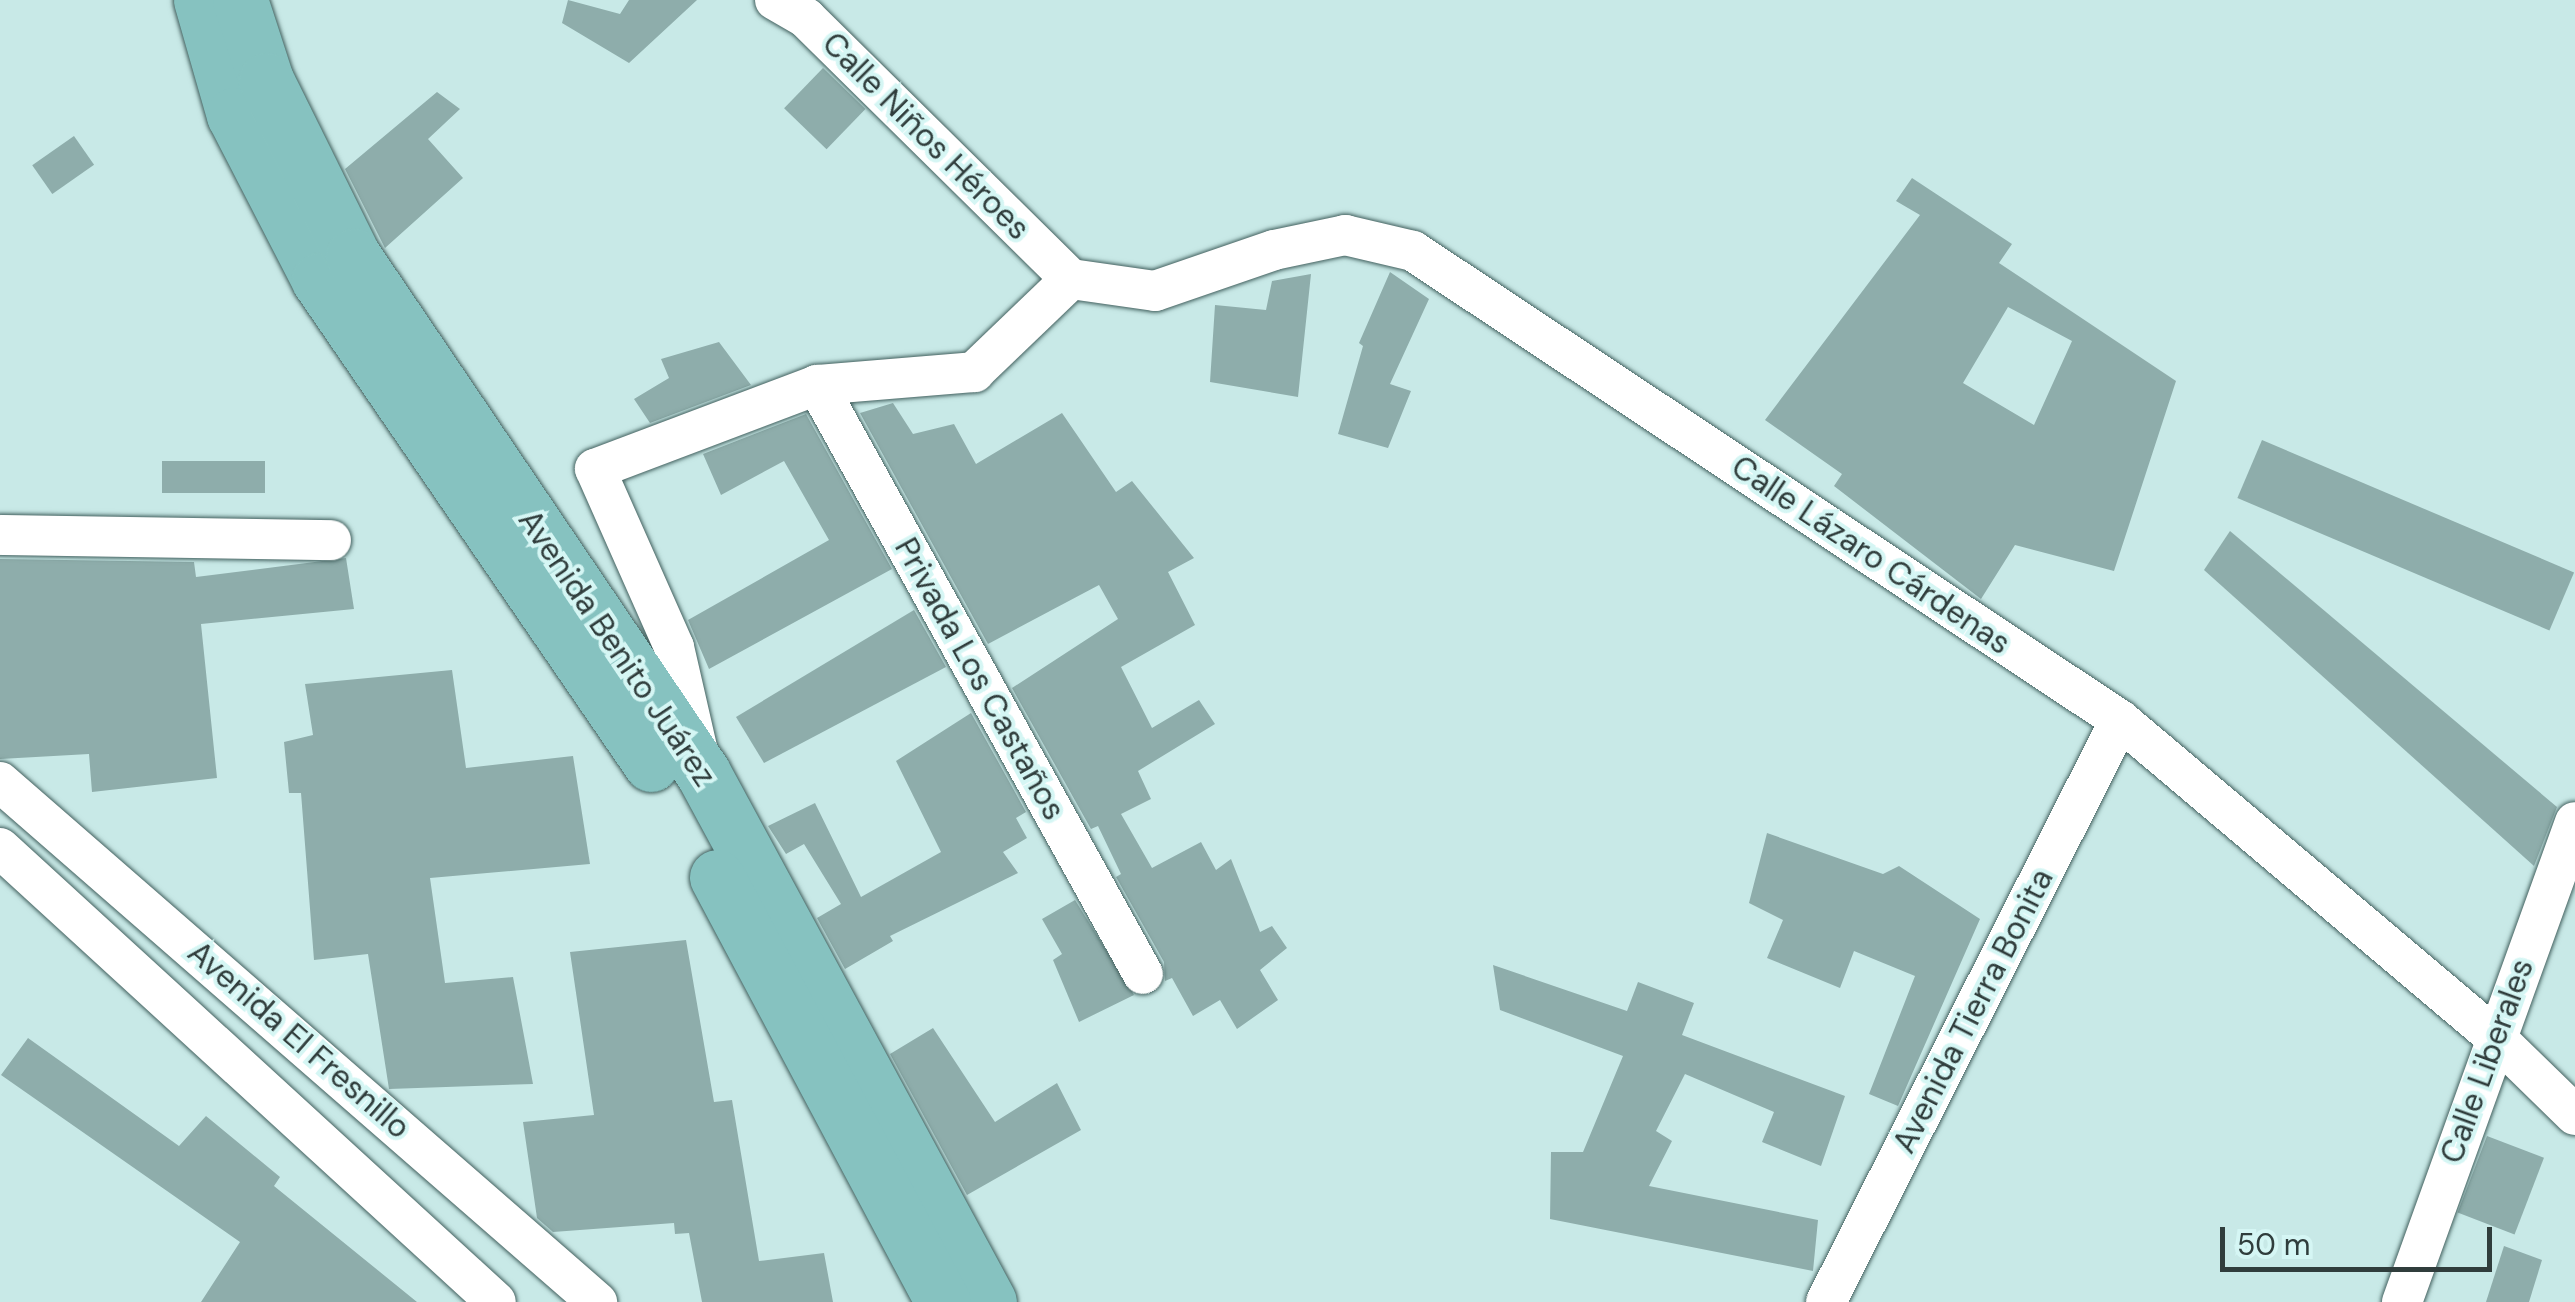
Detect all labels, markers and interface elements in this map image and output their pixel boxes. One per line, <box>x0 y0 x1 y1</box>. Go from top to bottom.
street label: Calle Niños Héroes <box>814 24 1038 248</box>
street label: Calle Lázaro Cárdenas <box>1724 447 2018 663</box>
street label: Avenida Benito Juárez <box>510 503 724 793</box>
street label: Privada Los Castaños <box>887 531 1073 827</box>
street label: Avenida Tierra Bonita <box>1885 863 2061 1159</box>
street label: Avenida El Fresnillo <box>180 933 418 1147</box>
street label: Calle Liberales <box>2432 954 2542 1168</box>
scale bar <box>2225 1207 2498 1269</box>
text: 50 m <box>2237 1225 2311 1264</box>

